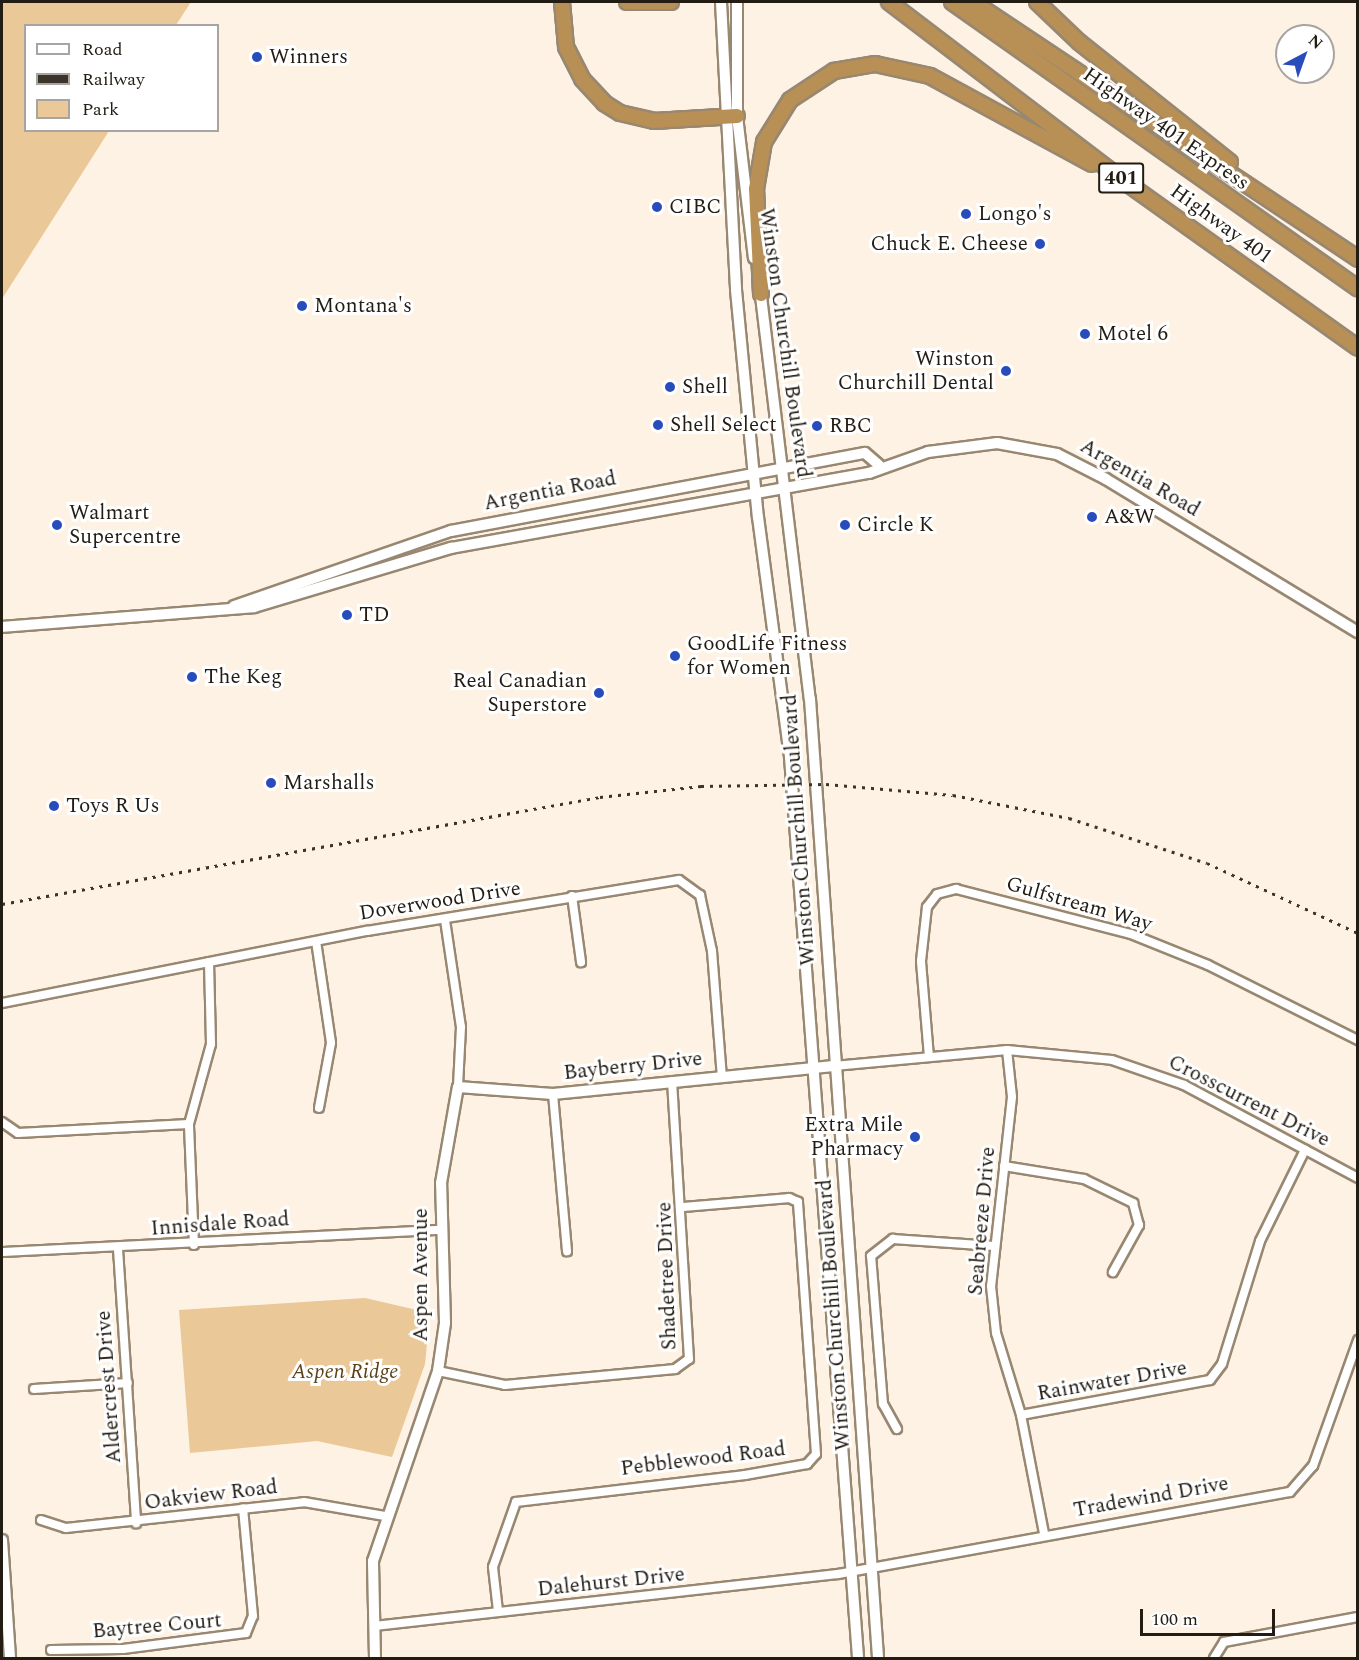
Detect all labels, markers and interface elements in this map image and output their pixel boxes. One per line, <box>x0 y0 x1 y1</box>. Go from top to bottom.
legend <box>24 24 219 132</box>
north arrow <box>1275 24 1335 84</box>
text: N <box>1303 29 1328 55</box>
text: Road <box>82 36 123 63</box>
place label: Winners <box>269 44 348 70</box>
marker: Winners <box>250 50 264 64</box>
street label: Highway 401 Express <box>1078 62 1254 196</box>
text: Railway <box>82 66 145 93</box>
text: Park <box>82 96 119 123</box>
road number: 401 <box>1097 161 1145 195</box>
street label: Highway 401 <box>1165 179 1277 269</box>
place label: CIBC <box>669 194 721 220</box>
marker: CIBC <box>650 200 664 214</box>
place label: Longo's <box>978 201 1052 227</box>
street label: Winston Churchill Boulevard <box>754 207 816 479</box>
marker: Longo's <box>959 207 973 221</box>
place label: Chuck E. Cheese <box>871 231 1028 257</box>
marker: Chuck E. Cheese <box>1033 237 1047 251</box>
place label: Montana's <box>314 293 412 319</box>
marker: Montana's <box>295 299 309 313</box>
place label: Motel 6 <box>1097 321 1168 347</box>
marker: Motel 6 <box>1078 327 1092 341</box>
place label: Winston Churchill Dental <box>838 346 994 396</box>
marker: Winston Churchill Dental <box>999 364 1013 378</box>
place label: Shell <box>682 374 728 400</box>
marker: Shell <box>663 380 677 394</box>
place label: Shell Select <box>670 412 777 438</box>
place label: RBC <box>829 413 872 439</box>
marker: Shell Select <box>651 418 665 432</box>
marker: RBC <box>810 419 824 433</box>
street label: Argentia Road <box>1075 433 1205 523</box>
street label: Argentia Road <box>482 466 618 516</box>
place label: Walmart Supercentre <box>69 500 181 550</box>
place label: A&W <box>1104 504 1155 530</box>
marker: A&W <box>1085 510 1099 524</box>
place label: Circle K <box>857 512 934 538</box>
marker: Walmart Supercentre <box>50 518 64 532</box>
marker: Circle K <box>838 518 852 532</box>
place label: TD <box>359 602 389 628</box>
marker: TD <box>340 608 354 622</box>
place label: GoodLife Fitness for Women <box>687 631 847 681</box>
marker: GoodLife Fitness for Women <box>668 649 682 663</box>
place label: The Keg <box>204 664 282 690</box>
place label: Real Canadian Superstore <box>453 668 587 718</box>
marker: The Keg <box>185 670 199 684</box>
marker: Real Canadian Superstore <box>592 686 606 700</box>
street label: Winston Churchill Boulevard <box>777 693 821 967</box>
place label: Marshalls <box>283 770 375 796</box>
marker: Marshalls <box>264 776 278 790</box>
place label: Toys R Us <box>66 793 160 819</box>
marker: Toys R Us <box>47 799 61 813</box>
street label: Gulfstream Way <box>1003 871 1155 937</box>
street label: Doverwood Drive <box>357 876 523 926</box>
street label: Bayberry Drive <box>562 1046 704 1086</box>
street label: Crosscurrent Drive <box>1164 1049 1334 1153</box>
place label: Extra Mile Pharmacy <box>804 1112 903 1162</box>
marker: Extra Mile Pharmacy <box>908 1130 922 1144</box>
street label: Seabreeze Drive <box>963 1146 1001 1296</box>
street label: Winston Churchill Boulevard <box>812 1178 856 1452</box>
street label: Shadetree Drive <box>652 1201 682 1351</box>
street label: Innisdale Road <box>150 1207 290 1241</box>
street label: Aspen Avenue <box>408 1208 434 1342</box>
street label: Aldercrest Drive <box>91 1310 127 1464</box>
street label: Rainwater Drive <box>1035 1355 1189 1407</box>
park label: Aspen Ridge <box>292 1359 398 1385</box>
street label: Pebblewood Road <box>619 1436 787 1482</box>
street label: Tradewind Drive <box>1071 1471 1231 1523</box>
street label: Oakview Road <box>143 1474 279 1516</box>
street label: Dalehurst Drive <box>536 1562 686 1602</box>
scale bar <box>1143 1597 1278 1635</box>
text: 100 m <box>1151 1606 1198 1633</box>
street label: Baytree Court <box>91 1608 223 1644</box>

